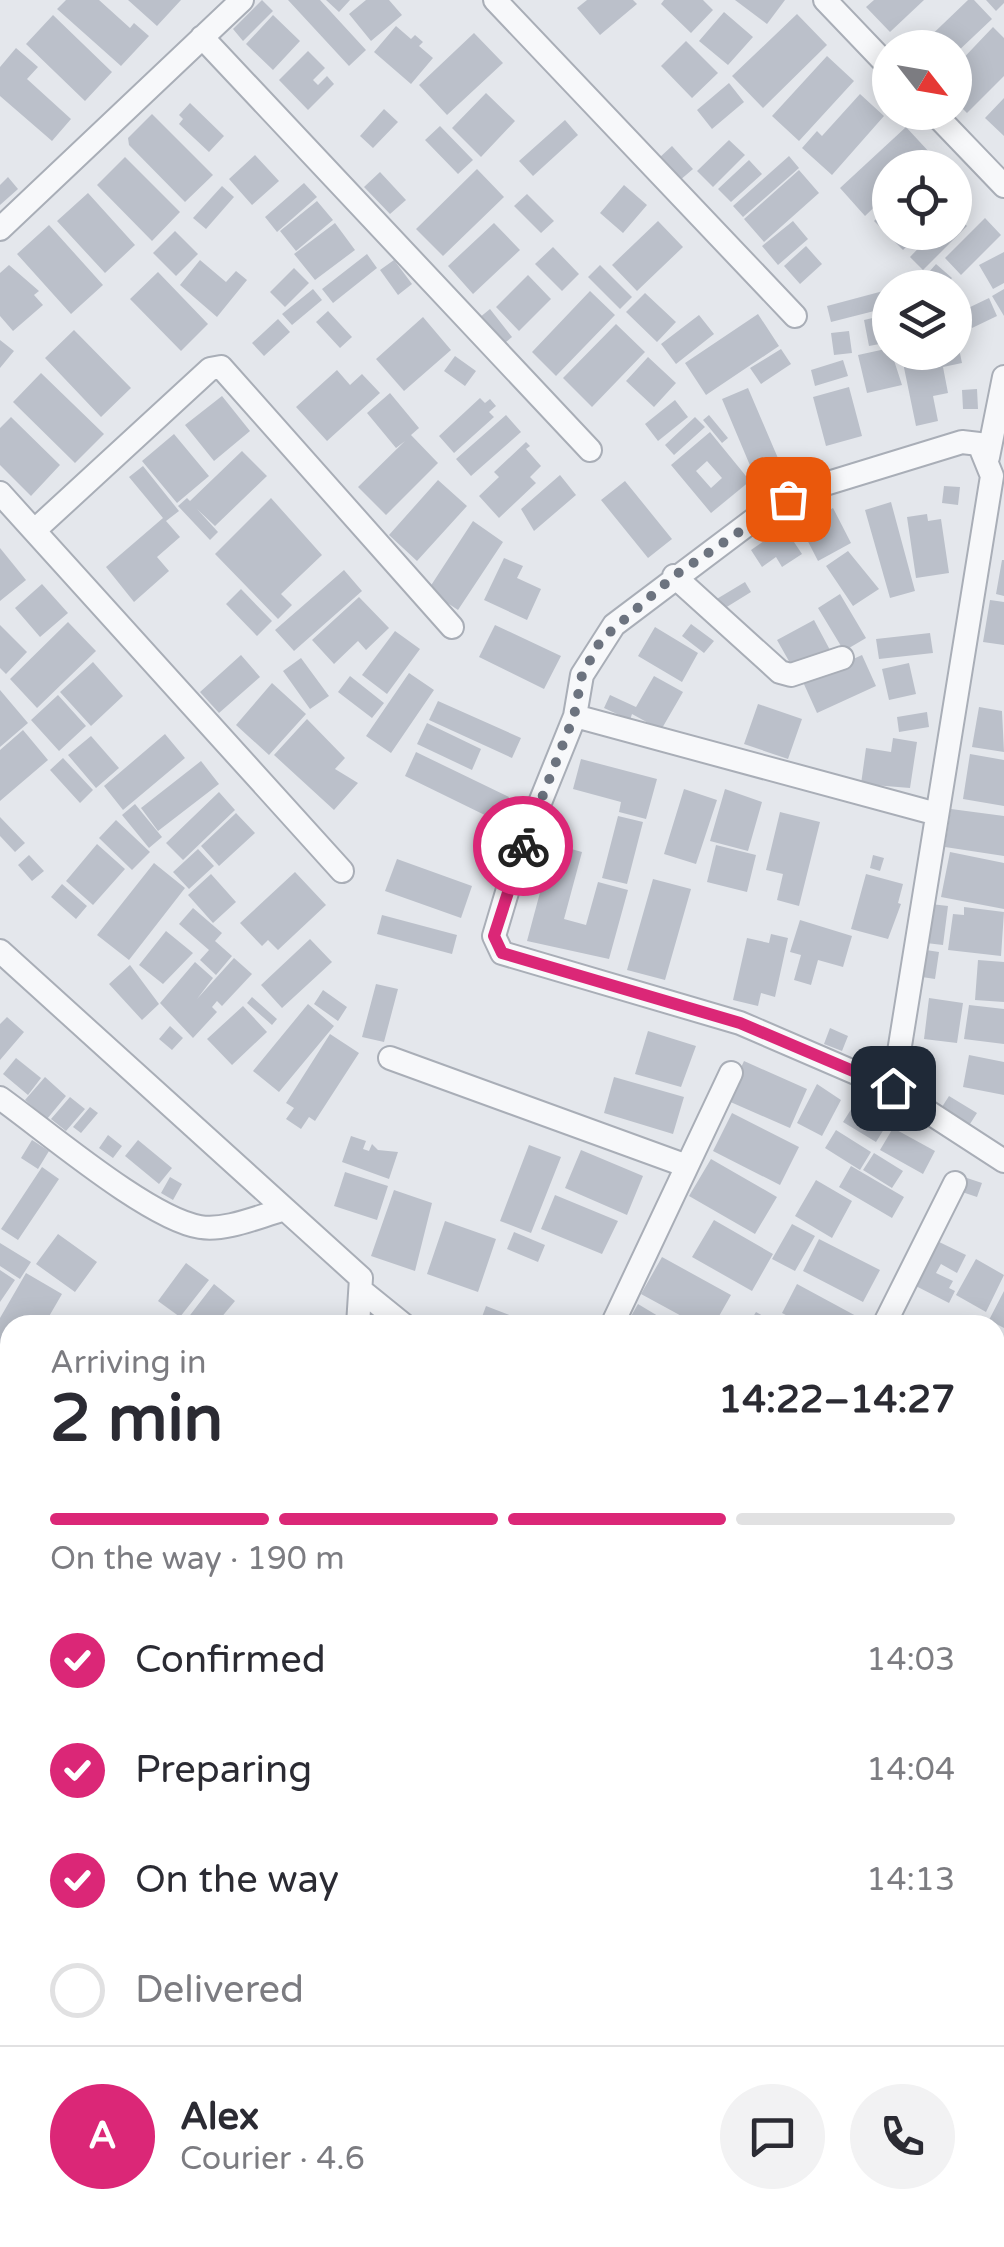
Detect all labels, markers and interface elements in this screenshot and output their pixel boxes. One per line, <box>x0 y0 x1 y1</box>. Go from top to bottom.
north arrow <box>872 30 972 130</box>
map controls <box>872 30 972 370</box>
button: locate <box>872 150 972 250</box>
button: layers <box>872 270 972 370</box>
pin <box>746 457 831 542</box>
icon: bag <box>761 472 816 527</box>
courier <box>473 796 573 896</box>
icon: bike <box>496 819 551 874</box>
pin <box>851 1046 936 1131</box>
icon: home <box>866 1061 921 1116</box>
text: Arriving in <box>50 1344 207 1382</box>
text: 14:22–14:27 <box>718 1377 955 1423</box>
text: 2 min <box>50 1380 223 1459</box>
text: On the way · 190 m <box>50 1540 345 1578</box>
icon: check <box>50 1633 105 1688</box>
text: Confirmed <box>135 1637 326 1683</box>
text: 14:03 <box>866 1641 955 1679</box>
icon: check <box>50 1743 105 1798</box>
text: Preparing <box>135 1747 312 1793</box>
text: 14:04 <box>866 1751 955 1789</box>
icon: check <box>50 1853 105 1908</box>
text: On the way <box>135 1857 339 1903</box>
text: 14:13 <box>866 1861 955 1899</box>
text: Delivered <box>135 1967 304 2013</box>
button: chat <box>720 2084 825 2189</box>
button: phone <box>850 2084 955 2189</box>
text: Alex <box>180 2094 259 2140</box>
text: A <box>88 2113 117 2159</box>
text: Courier · 4.6 <box>180 2140 365 2178</box>

